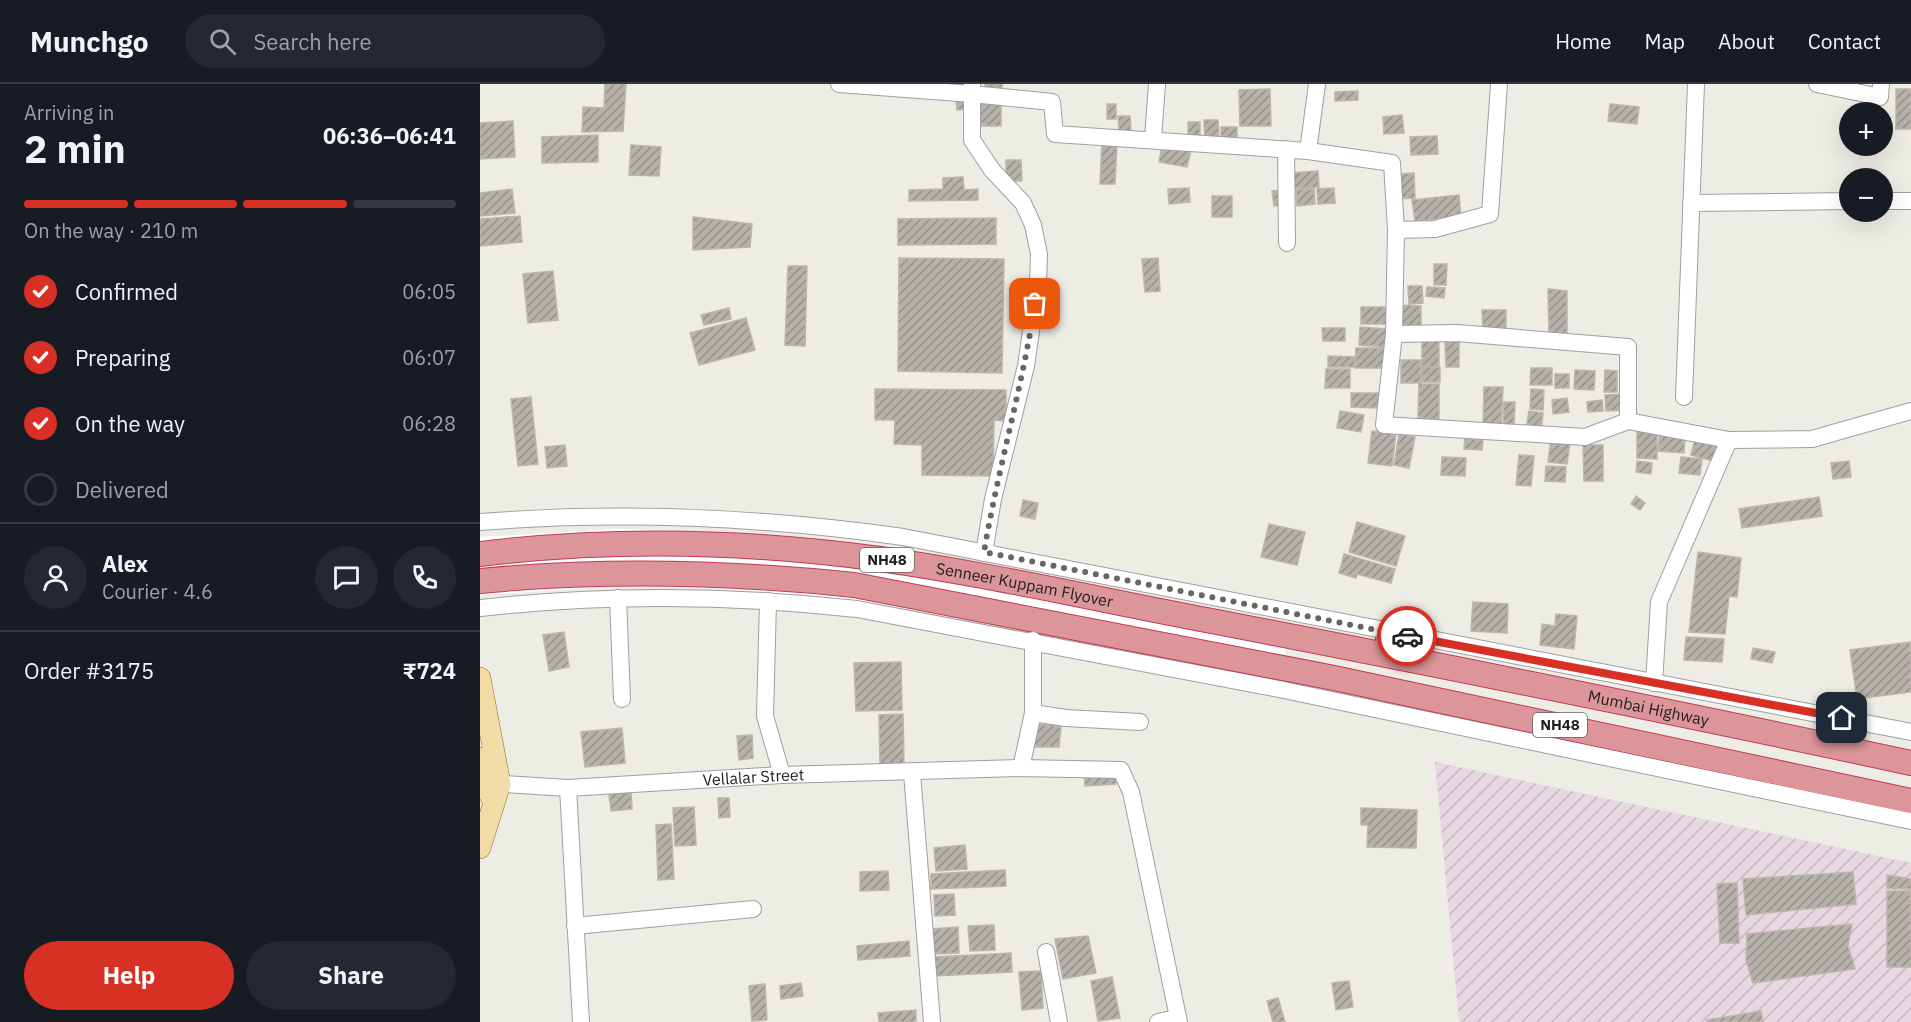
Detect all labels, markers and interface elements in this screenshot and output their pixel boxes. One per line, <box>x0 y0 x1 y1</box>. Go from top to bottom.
search box <box>185 14 605 68</box>
text: Munchgo <box>30 23 149 60</box>
icon: search <box>206 25 239 58</box>
text: Search here <box>254 27 372 56</box>
text: Home <box>1555 27 1612 55</box>
text: Map <box>1645 27 1685 55</box>
text: About <box>1718 27 1775 55</box>
text: Contact <box>1808 27 1881 55</box>
text: Arriving in <box>24 99 114 126</box>
map controls <box>1839 102 1893 222</box>
button: + <box>1839 102 1893 156</box>
text: 06:36–06:41 <box>323 121 456 150</box>
text: 2 min <box>24 123 126 174</box>
button: − <box>1839 168 1893 222</box>
text: On the way · 210 m <box>24 217 198 244</box>
icon: check <box>24 275 57 308</box>
text: Confirmed <box>75 277 178 306</box>
text: 06:05 <box>402 278 456 305</box>
pin <box>1009 278 1060 329</box>
icon: bag <box>1018 287 1051 320</box>
icon: check <box>24 341 57 374</box>
text: Preparing <box>75 343 170 372</box>
text: 06:07 <box>402 344 456 371</box>
icon: check <box>24 407 57 440</box>
text: On the way <box>75 409 185 438</box>
text: 06:28 <box>402 410 456 437</box>
text: Delivered <box>75 475 169 504</box>
button: person <box>24 546 87 609</box>
button: chat <box>315 546 378 609</box>
button: phone <box>393 546 456 609</box>
road number: NH48 <box>860 548 914 572</box>
text: Alex <box>102 549 148 578</box>
street label: Senneer Kuppam Flyover <box>935 558 1115 611</box>
text: Courier · 4.6 <box>102 578 213 605</box>
courier <box>1377 606 1437 666</box>
icon: car <box>1391 620 1424 653</box>
text: Order #3175 <box>24 656 154 685</box>
text: ₹724 <box>403 656 456 685</box>
street label: Mumbai Highway <box>1586 686 1711 730</box>
pin <box>1816 692 1867 743</box>
icon: home <box>1825 701 1858 734</box>
road number: NH48 <box>1533 713 1587 737</box>
street label: Vellalar Street <box>702 764 805 790</box>
button: Help <box>24 941 234 1010</box>
button: Share <box>246 941 456 1010</box>

